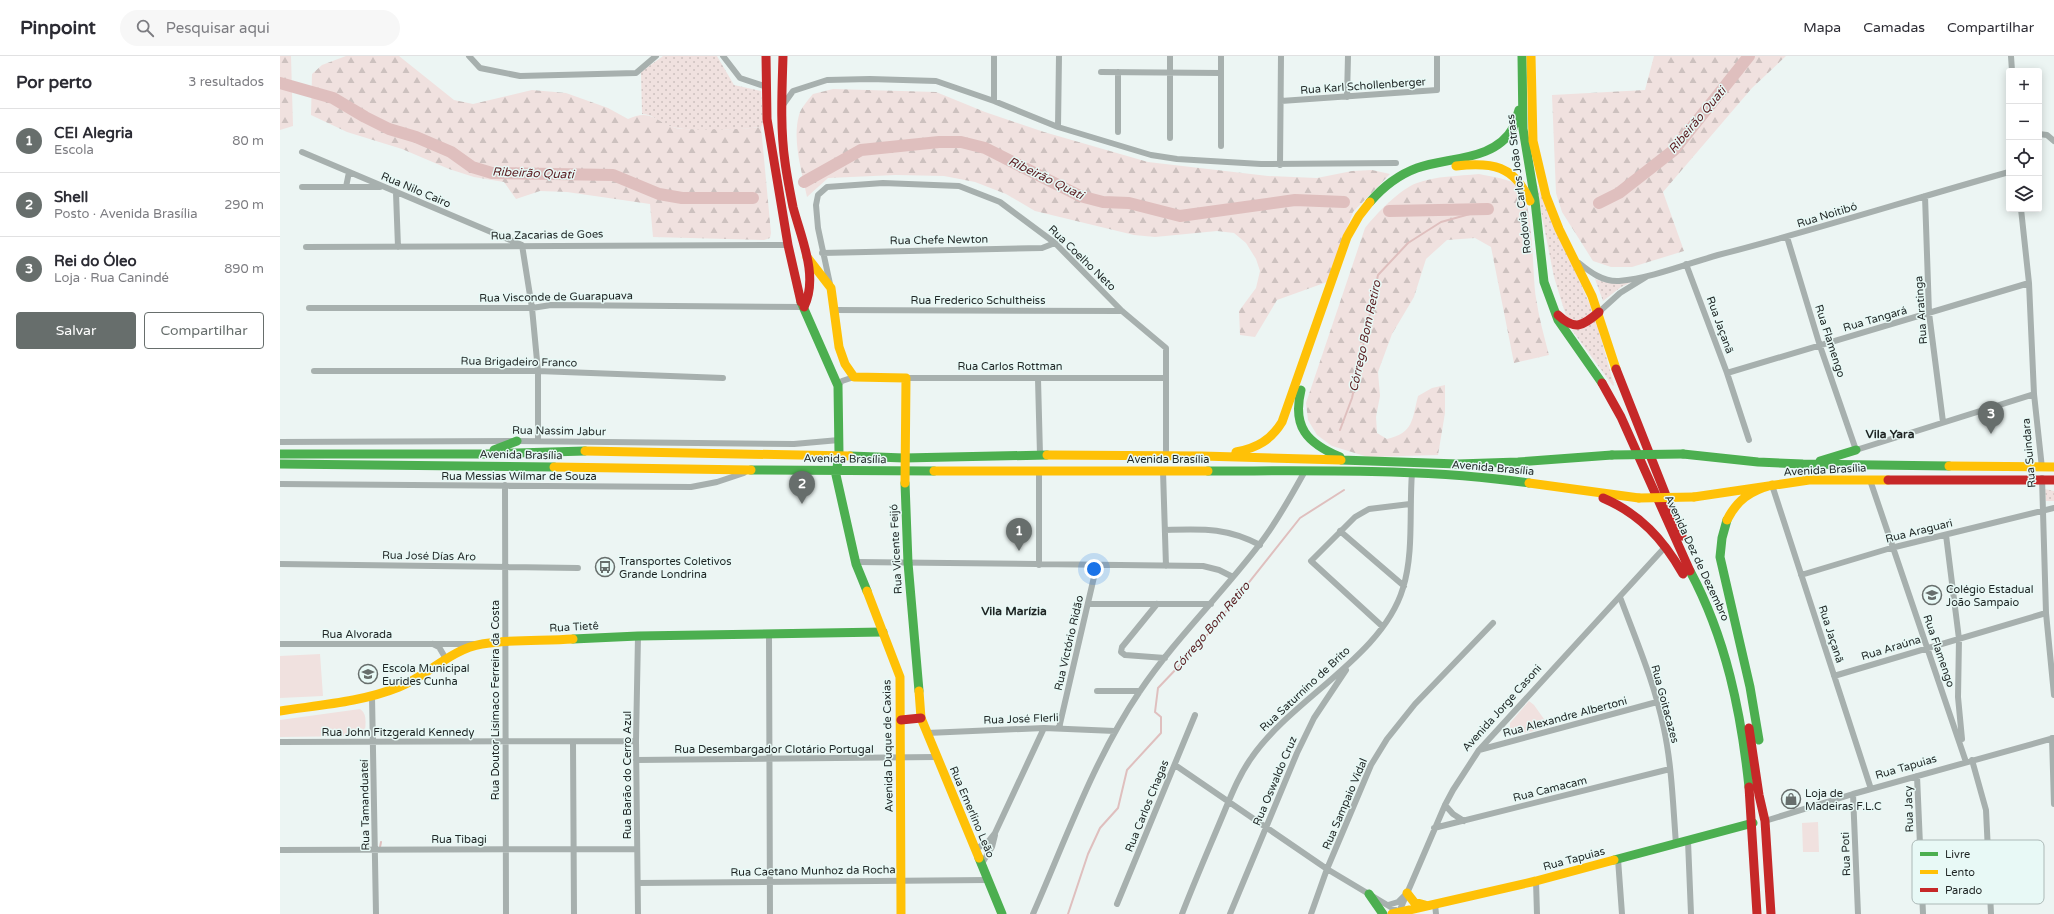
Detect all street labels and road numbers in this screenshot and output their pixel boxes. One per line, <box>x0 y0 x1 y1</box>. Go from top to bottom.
street label: Rua Karl Schollenberger <box>1300 75 1427 97</box>
street label: Rodovia Carlos João Strass <box>1504 113 1534 255</box>
street label: Rua Nilo Cairo <box>379 169 453 211</box>
street label: Rua Noitibó <box>1795 200 1859 230</box>
street label: Rua Coelho Neto <box>1046 223 1119 294</box>
street label: Rua Zacarias de Goes <box>491 228 603 242</box>
street label: Rua Chefe Newton <box>890 233 988 247</box>
street label: Rua Aratinga <box>1912 275 1930 345</box>
street label: Rua Visconde de Guarapuava <box>479 289 633 305</box>
street label: Rua Frederico Schultheiss <box>911 294 1045 307</box>
street label: Rua Jaçanã <box>1704 295 1736 355</box>
street label: Rua Flamengo <box>1812 303 1848 379</box>
street label: Rua Tangará <box>1842 304 1908 334</box>
street label: Rua Brigadeiro Franco <box>461 354 578 370</box>
street label: Rua Carlos Rottman <box>957 360 1063 373</box>
street label: Rua Suindara <box>2019 418 2039 488</box>
street label: Rua Nassim Jabur <box>512 424 607 438</box>
street label: Avenida Brasília <box>479 448 563 462</box>
street label: Avenida Brasília <box>803 452 887 466</box>
street label: Avenida Brasília <box>1127 453 1209 466</box>
street label: Avenida Brasília <box>1451 458 1535 478</box>
street label: Avenida Brasília <box>1783 461 1867 479</box>
street label: Rua Messias Wilmar de Souza <box>441 470 597 483</box>
street label: Avenida Dez de Dezembro <box>1662 493 1732 623</box>
street label: Rua Vicente Feijó <box>887 503 905 594</box>
street label: Rua Araguari <box>1884 516 1954 546</box>
street label: Rua José Días Aro <box>382 549 476 563</box>
street label: Rua Victório Ridão <box>1052 594 1086 692</box>
street label: Rua Doutor Lisímaco Ferreira da Costa <box>489 600 502 800</box>
street label: Rua Jaçanã <box>1816 604 1846 664</box>
street label: Rua Flamengo <box>1921 613 1958 689</box>
street label: Rua Tietê <box>549 619 599 635</box>
street label: Rua Alvorada <box>322 628 392 641</box>
street label: Rua Araúna <box>1860 633 1922 663</box>
street label: Rua Saturnino de Brito <box>1257 644 1353 734</box>
street label: Avenida Jorge Casoni <box>1460 662 1544 754</box>
street label: Rua Goitacazes <box>1648 663 1682 745</box>
street label: Avenida Duque de Caxias <box>880 679 896 813</box>
street label: Rua Alexandre Albertoni <box>1501 694 1629 740</box>
street label: Rua Barão do Cerro Azul <box>621 711 634 839</box>
street label: Rua José FIerli <box>983 711 1059 727</box>
street label: Rua John Fitzgerald Kennedy <box>322 726 474 739</box>
street label: Rua Oswaldo Cruz <box>1250 734 1300 828</box>
street label: Rua Desembargador Clotário Portugal <box>674 743 874 756</box>
street label: Rua Tapuias <box>1874 752 1938 782</box>
street label: Rua Sampaio Vidal <box>1320 756 1370 852</box>
street label: Rua Carlos Chagas <box>1123 758 1171 854</box>
street label: Rua Tamanduateí <box>358 759 372 851</box>
street label: Rua Emerlino Leão <box>947 764 997 860</box>
street label: Rua Camacam <box>1512 774 1588 804</box>
street label: Rua Jacy <box>1902 785 1916 833</box>
street label: Rua Poti <box>1839 832 1853 876</box>
street label: Rua Tibagi <box>431 833 487 846</box>
street label: Rua Tapuias <box>1542 845 1606 873</box>
street label: Rua Caetano Munhoz da Rocha <box>730 863 896 879</box>

